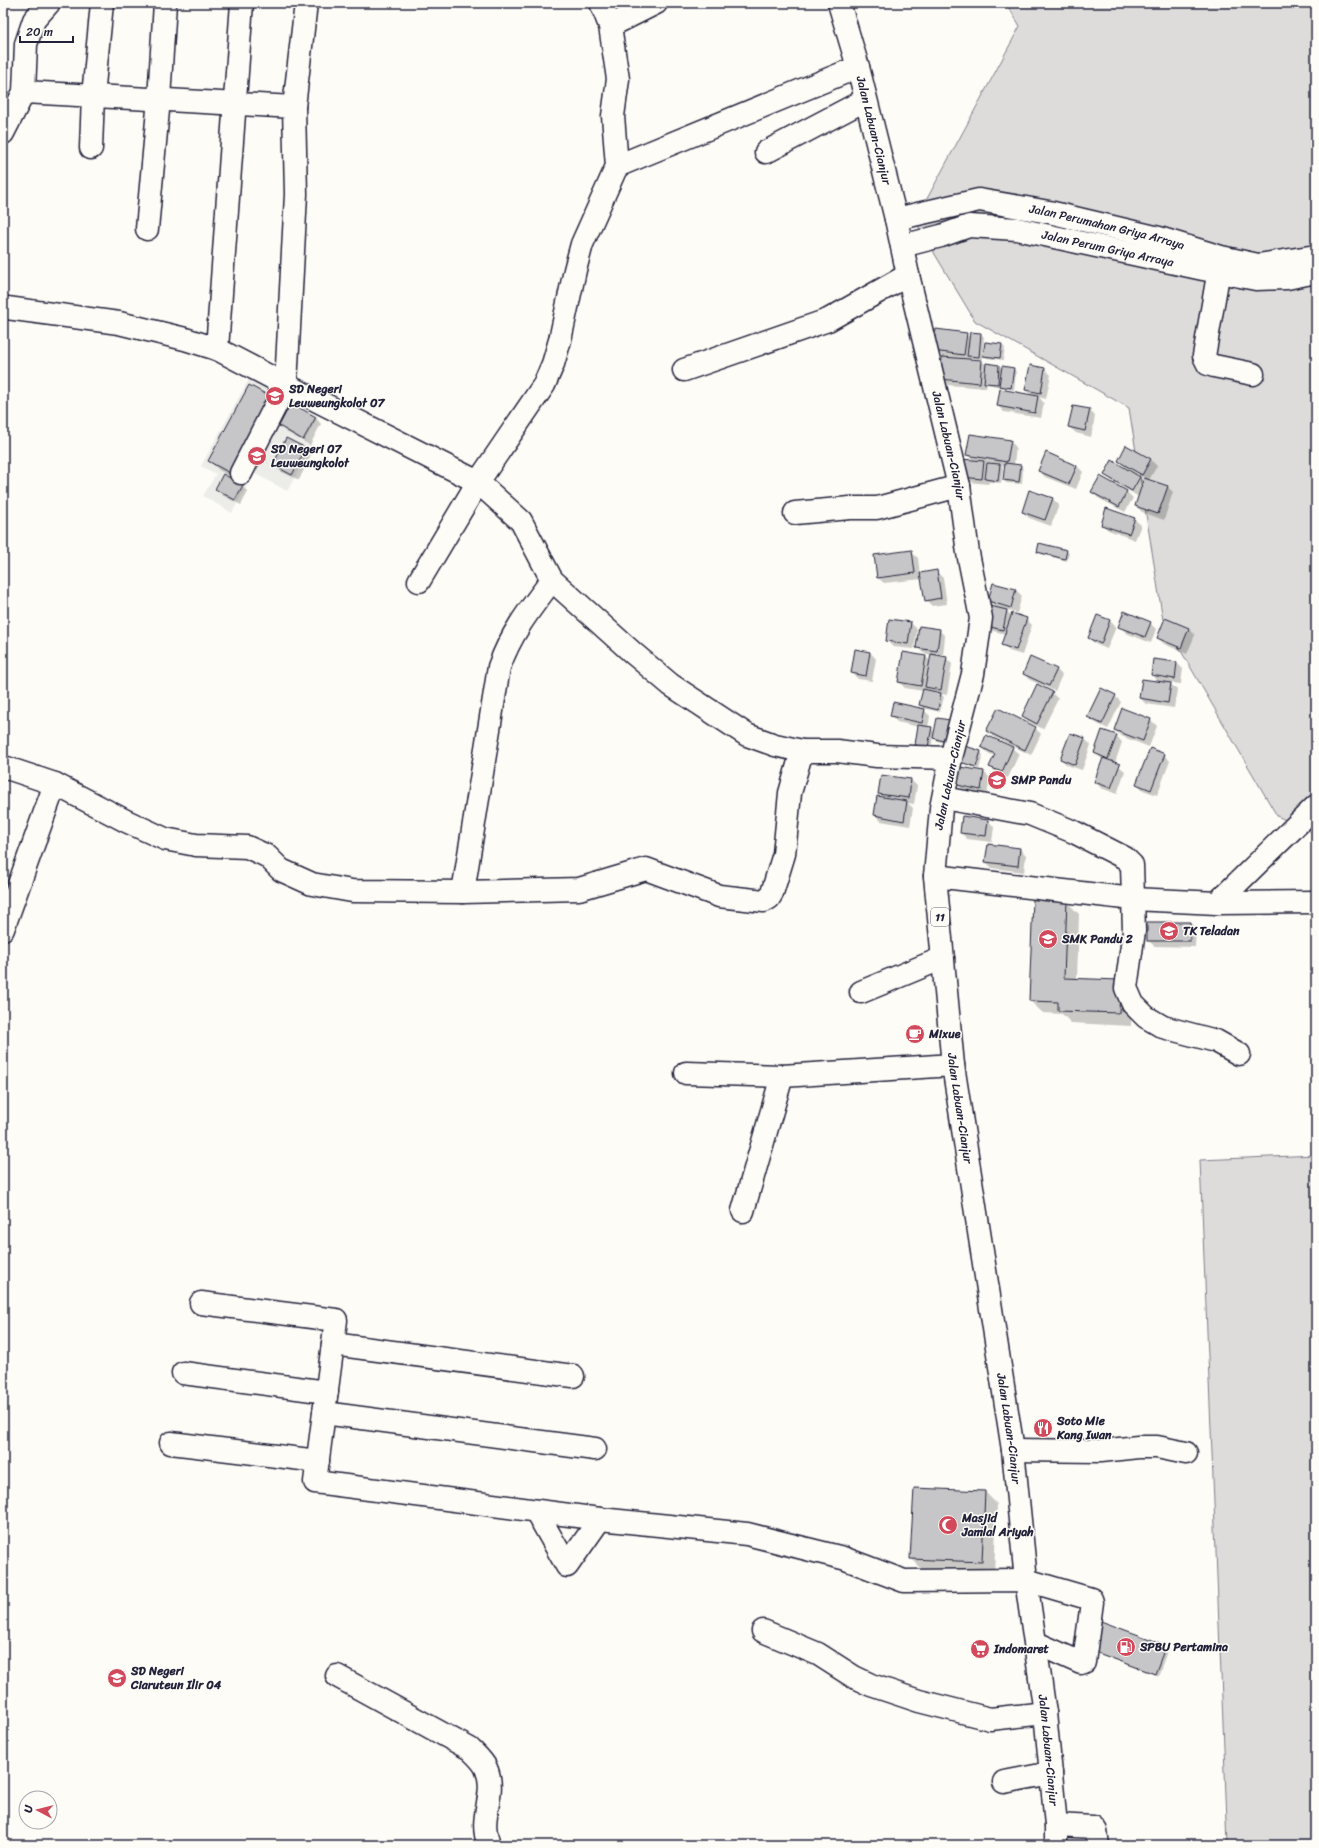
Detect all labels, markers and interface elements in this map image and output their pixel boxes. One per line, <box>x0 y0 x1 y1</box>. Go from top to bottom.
scale bar <box>20 18 73 44</box>
text: 20 m <box>26 21 53 43</box>
street label: Jalan Labuan-Cianjur <box>849 73 898 188</box>
street label: Jalan Perumahan Griya Arraya <box>1027 198 1188 256</box>
street label: Jalan Perum Griya Arraya <box>1039 223 1177 274</box>
place label: SD Negeri Leuweungkolot 07 <box>288 378 386 414</box>
school or university icon: SD Negeri Leuweungkolot 07 <box>264 385 286 407</box>
street label: Jalan Labuan-Cianjur <box>925 388 972 502</box>
place label: SD Negeri 07 Leuweungkolot <box>270 438 350 474</box>
school or university icon: SD Negeri 07 Leuweungkolot <box>246 445 268 467</box>
street label: Jalan Labuan-Cianjur <box>927 717 973 833</box>
school or university icon: SMP Pandu <box>986 769 1008 791</box>
place label: SMP Pandu <box>1010 769 1072 791</box>
road number: 11 <box>931 908 949 926</box>
school or university icon: TK Teladan <box>1158 920 1180 942</box>
place label: TK Teladan <box>1183 920 1240 942</box>
school or university icon: SMK Pandu 2 <box>1037 928 1059 950</box>
place label: SMK Pandu 2 <box>1061 928 1133 950</box>
cafe icon: Mixue <box>904 1023 926 1045</box>
place label: Mixue <box>928 1023 961 1045</box>
street label: Jalan Labuan-Cianjur <box>941 1051 979 1166</box>
street label: Jalan Labuan-Cianjur <box>990 1371 1027 1486</box>
place label: Soto Mie Kang Iwan <box>1056 1410 1112 1446</box>
restaurant icon: Soto Mie Kang Iwan <box>1032 1417 1054 1439</box>
place label: Masjid Jamlal Ariyah <box>961 1507 1034 1543</box>
mosque icon: Masjid Jamlal Ariyah <box>937 1514 959 1536</box>
fuel station icon: SPBU Pertamina <box>1115 1636 1137 1658</box>
place label: SPBU Pertamina <box>1139 1636 1228 1658</box>
supermarket icon: Indomaret <box>969 1638 991 1660</box>
place label: Indomaret <box>993 1638 1050 1660</box>
place label: SD Negeri Ciaruteun Ilir 04 <box>130 1660 222 1696</box>
school or university icon: SD Negeri Ciaruteun Ilir 04 <box>106 1667 128 1689</box>
street label: Jalan Labuan-Cianjur <box>1031 1692 1065 1808</box>
north arrow <box>18 1790 58 1830</box>
text: U <box>19 1803 39 1814</box>

